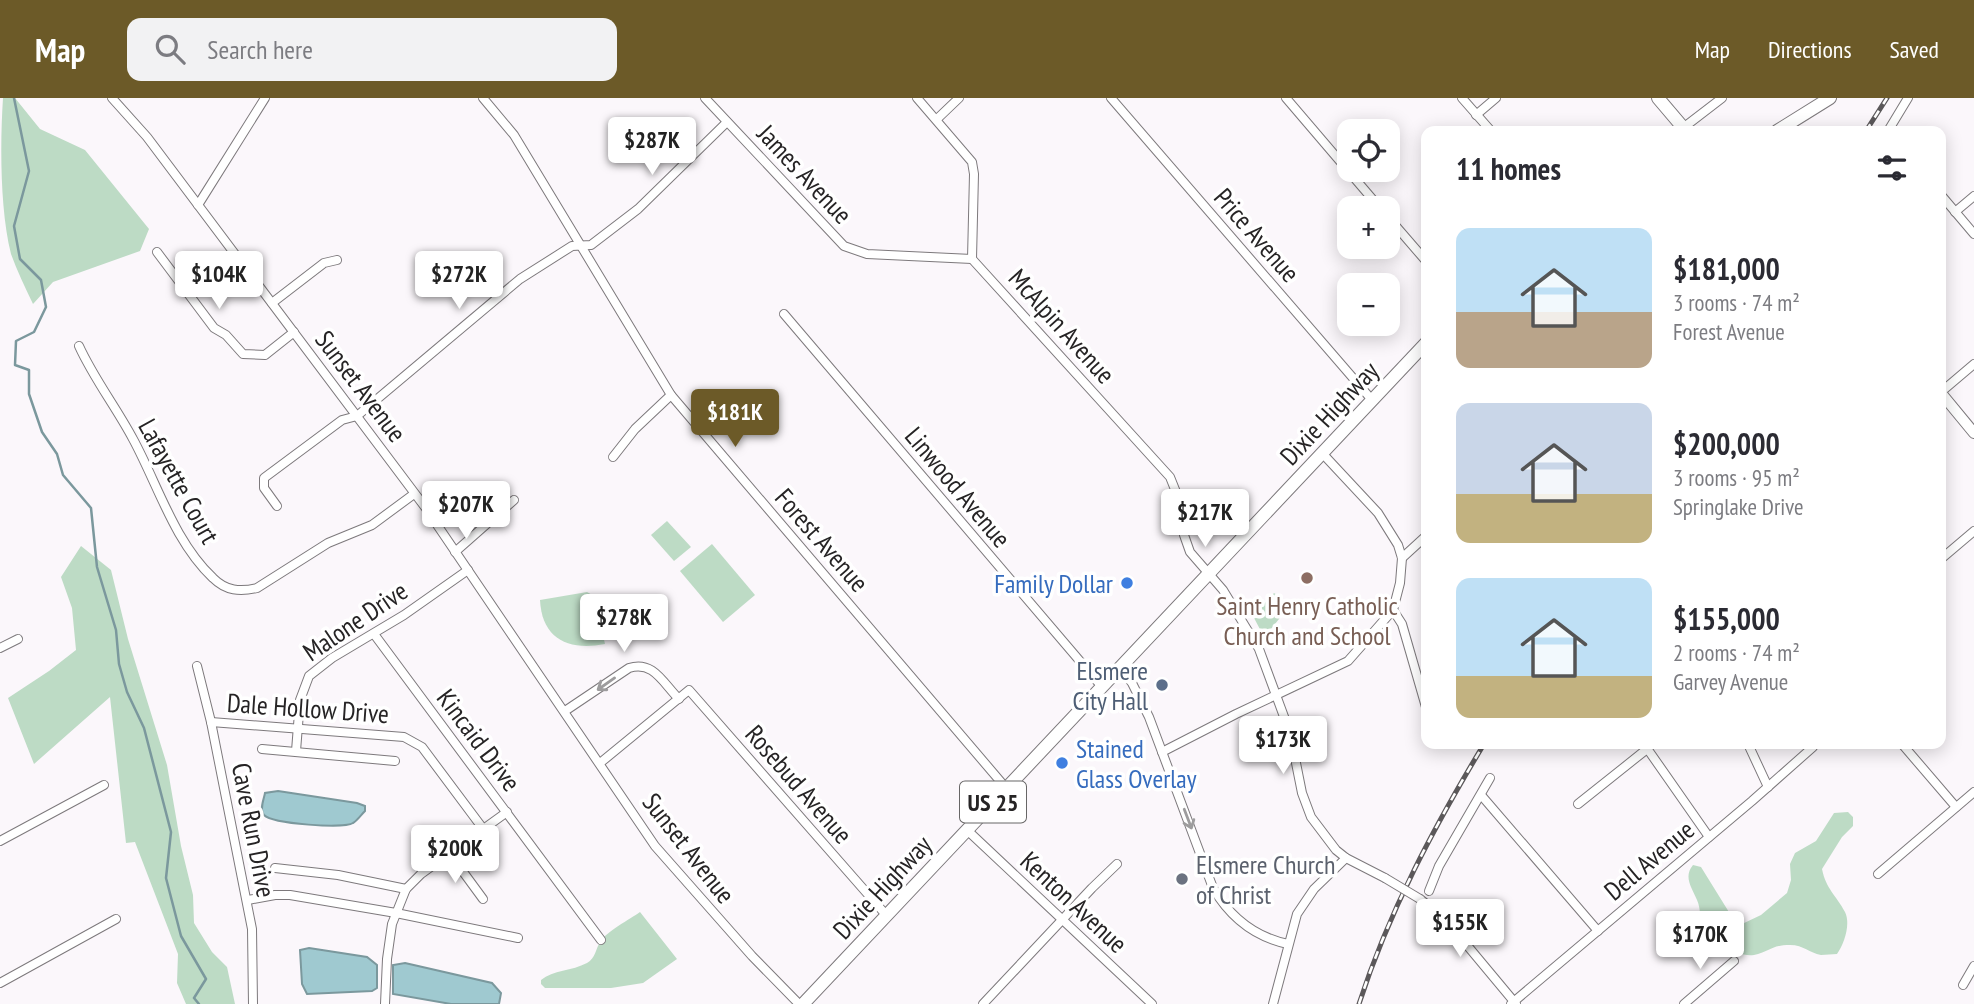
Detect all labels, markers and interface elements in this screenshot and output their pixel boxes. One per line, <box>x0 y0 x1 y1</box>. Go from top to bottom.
search box <box>127 18 617 81</box>
text: Map <box>35 28 85 71</box>
icon: search <box>151 30 189 68</box>
text: Search here <box>207 33 313 66</box>
text: Map <box>1695 34 1730 65</box>
text: Directions <box>1768 34 1852 65</box>
text: Saved <box>1890 34 1939 65</box>
street label: James Avenue <box>750 117 859 230</box>
pin: $287K <box>603 118 701 177</box>
map controls <box>1337 119 1400 336</box>
button: locate <box>1337 119 1400 182</box>
text: $287K <box>624 125 680 154</box>
text: 11 homes <box>1456 149 1561 188</box>
icon: filters <box>1873 149 1911 187</box>
street label: Price Avenue <box>1207 181 1307 289</box>
button: + <box>1337 196 1400 259</box>
text: $181,000 <box>1673 249 1780 288</box>
pin: $104K <box>170 252 268 311</box>
pin: $272K <box>410 252 508 311</box>
icon: home <box>1512 256 1596 340</box>
text: $104K <box>191 259 247 288</box>
text: $272K <box>431 259 487 288</box>
street label: McAlpin Avenue <box>1002 262 1122 390</box>
button: − <box>1337 273 1400 336</box>
text: 3 rooms · 74 m² <box>1673 288 1800 317</box>
text: Forest Avenue <box>1673 317 1785 346</box>
street label: Sunset Avenue <box>308 324 414 448</box>
street label: Dixie Highway <box>1273 354 1385 472</box>
pin: $181K <box>686 390 784 449</box>
text: $181K <box>707 397 763 426</box>
street label: Lafayette Court <box>131 413 227 549</box>
street label: Linwood Avenue <box>898 420 1018 554</box>
text: $200,000 <box>1673 424 1780 463</box>
icon: home <box>1512 431 1596 515</box>
text: 3 rooms · 95 m² <box>1673 463 1800 492</box>
street label: Forest Avenue <box>768 481 876 599</box>
pin: $207K <box>417 482 515 541</box>
text: $207K <box>438 489 494 518</box>
pin: $217K <box>1156 490 1254 549</box>
text: Springlake Drive <box>1673 492 1804 521</box>
text: $217K <box>1177 497 1233 526</box>
place label: Family Dollar <box>994 567 1113 600</box>
marker: Saint Henry Catholic Church and School <box>1299 570 1315 586</box>
street label: Malone Drive <box>296 574 414 668</box>
marker: Family Dollar <box>1119 575 1135 591</box>
place label: Saint Henry Catholic Church and School <box>1216 589 1398 652</box>
pin: $278K <box>575 594 673 654</box>
text: $155,000 <box>1673 599 1780 638</box>
text: $278K <box>596 602 652 631</box>
icon: home <box>1512 606 1596 690</box>
text: 2 rooms · 74 m² <box>1673 638 1800 667</box>
place label: Elsmere City Hall <box>1072 654 1148 717</box>
text: Garvey Avenue <box>1673 667 1788 696</box>
one-way arrow <box>597 677 616 691</box>
marker: Elsmere City Hall <box>1154 677 1170 693</box>
street label: Kincaid Drive <box>430 682 528 798</box>
street label: Dale Hollow Drive <box>226 686 390 730</box>
pin: $173K <box>1234 716 1332 776</box>
street label: Rosebud Avenue <box>738 718 860 850</box>
text: $173K <box>1255 724 1311 753</box>
place label: Stained Glass Overlay <box>1076 732 1197 795</box>
marker: Stained Glass Overlay <box>1054 755 1070 771</box>
street label: Cave Run Drive <box>225 760 283 900</box>
road number: US 25 <box>960 782 1026 822</box>
street label: Sunset Avenue <box>636 786 742 910</box>
one-way arrow <box>1182 807 1195 829</box>
street label: Dell Avenue <box>1597 813 1701 907</box>
pin: $200K <box>406 826 504 885</box>
street label: Dixie Highway <box>826 828 938 946</box>
text: $200K <box>427 833 483 862</box>
street label: Kenton Avenue <box>1014 844 1134 960</box>
place label: Elsmere Church of Christ <box>1196 848 1336 911</box>
marker: Elsmere Church of Christ <box>1174 871 1190 887</box>
pin: $155K <box>1411 900 1509 959</box>
text: $155K <box>1432 907 1488 936</box>
pin: $170K <box>1651 912 1749 971</box>
text: $170K <box>1672 919 1728 948</box>

